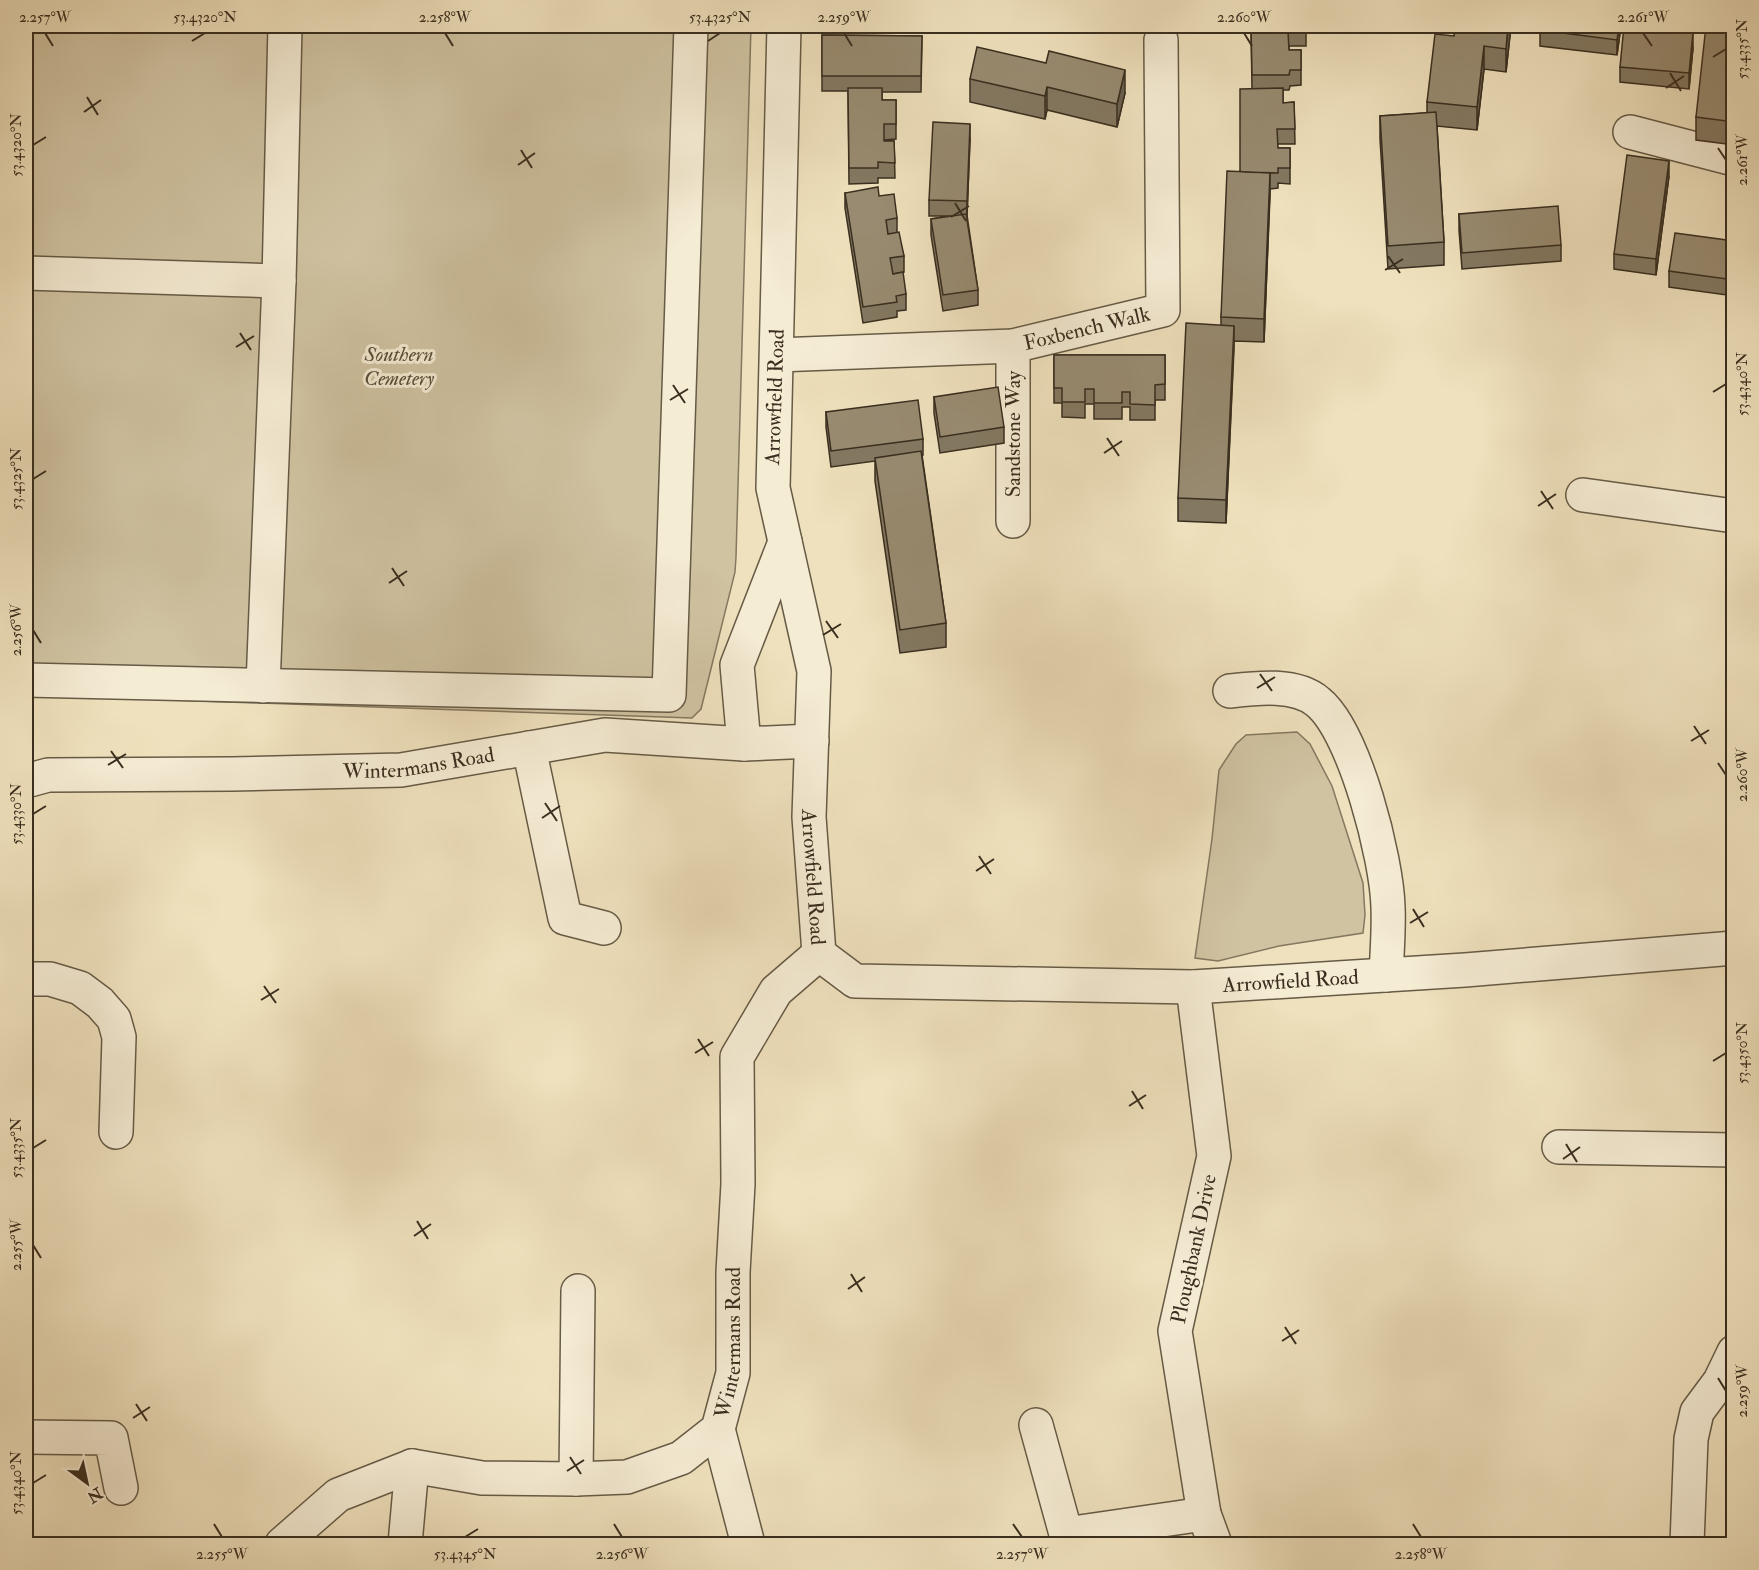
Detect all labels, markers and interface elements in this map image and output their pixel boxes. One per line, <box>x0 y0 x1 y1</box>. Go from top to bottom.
text: 2.257°W <box>19 8 72 27</box>
text: 53.4320°N <box>173 8 237 27</box>
text: 2.258°W <box>419 8 472 27</box>
text: 53.4325°N <box>689 8 752 27</box>
text: 2.259°W <box>818 8 871 27</box>
text: 2.260°W <box>1217 8 1272 27</box>
text: 2.261°W <box>1617 8 1669 27</box>
text: 53.4335°N <box>1733 18 1752 79</box>
text: 53.4320°N <box>7 113 26 177</box>
text: 2.261°W <box>1733 134 1752 186</box>
street label: Foxbench Walk <box>1021 300 1153 357</box>
street label: Arrowfield Road <box>759 328 791 466</box>
park label: Southern Cemetery <box>364 341 435 392</box>
text: 53.4340°N <box>1733 352 1752 416</box>
street label: Sandstone Way <box>1000 370 1027 497</box>
text: 53.4325°N <box>7 447 26 510</box>
text: 2.256°W <box>7 603 26 656</box>
street label: Wintermans Road <box>342 741 497 785</box>
text: 2.260°W <box>1733 747 1752 802</box>
text: 53.4330°N <box>7 783 26 845</box>
street label: Arrowfield Road <box>795 808 832 947</box>
street label: Arrowfield Road <box>1221 963 1360 999</box>
text: 53.4350°N <box>1733 1021 1752 1084</box>
text: 53.4335°N <box>7 1117 26 1178</box>
street label: Ploughbank Drive <box>1165 1172 1223 1326</box>
text: 2.255°W <box>7 1218 26 1271</box>
street label: Wintermans Road <box>708 1266 747 1422</box>
text: 2.259°W <box>1733 1364 1752 1417</box>
text: 53.4340°N <box>7 1451 26 1515</box>
north arrow <box>57 1453 117 1513</box>
text: N <box>83 1482 107 1507</box>
text: 2.255°W <box>196 1545 249 1564</box>
text: 53.4345°N <box>434 1545 497 1564</box>
text: 2.256°W <box>596 1545 649 1564</box>
text: 2.257°W <box>996 1545 1049 1564</box>
text: 2.258°W <box>1395 1545 1448 1564</box>

